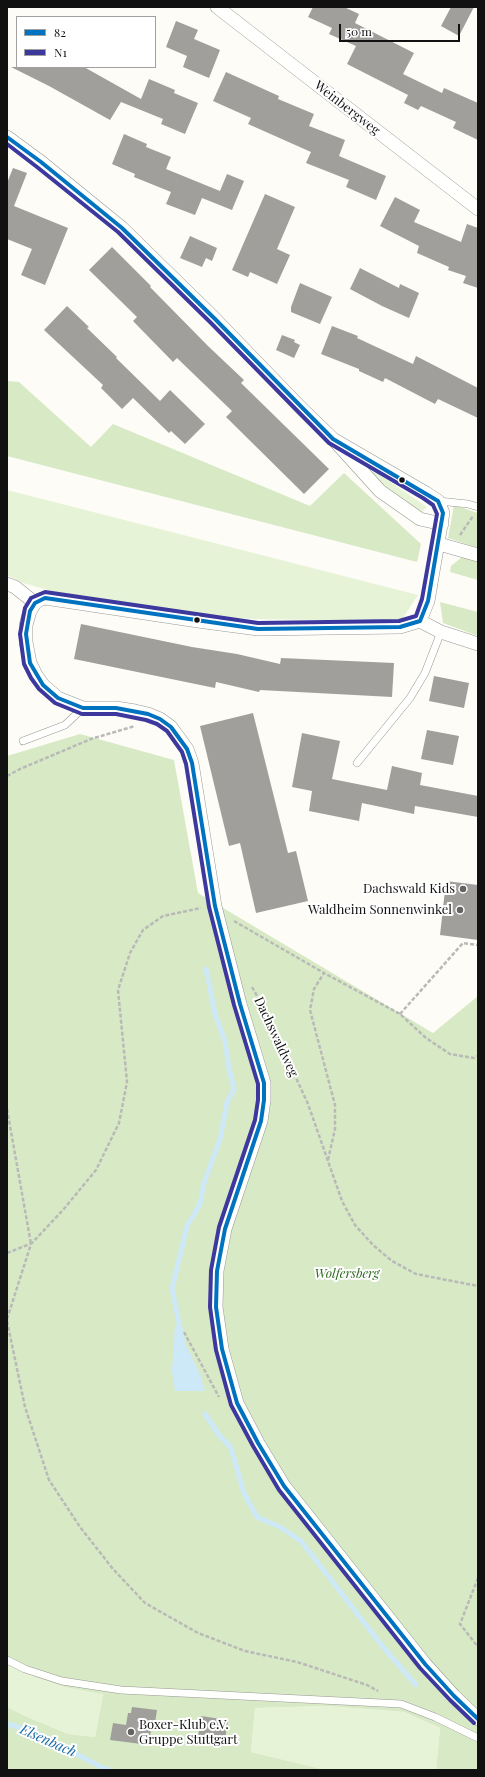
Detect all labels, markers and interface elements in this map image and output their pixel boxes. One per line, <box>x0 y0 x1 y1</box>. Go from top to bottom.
legend <box>16 16 156 68</box>
scale bar <box>341 16 462 42</box>
text: 50 m <box>346 23 372 39</box>
text: 82 <box>54 24 66 40</box>
text: N1 <box>54 44 67 60</box>
street label: Weinbergweg <box>311 78 383 138</box>
unlabelled marker <box>397 475 407 485</box>
unlabelled marker <box>192 615 202 625</box>
place label: Dachswald Kids <box>363 881 455 897</box>
marker: Dachswald Kids <box>458 884 468 894</box>
place label: Waldheim Sonnenwinkel <box>308 902 452 918</box>
marker: Waldheim Sonnenwinkel <box>455 905 465 915</box>
street label: Dachswaldweg <box>251 995 301 1079</box>
park label: Wolfersberg <box>315 1266 379 1282</box>
place label: Boxer-Klub e.V. Gruppe Stuttgart <box>139 1717 238 1748</box>
water label: Elsenbach <box>17 1721 79 1761</box>
marker: Boxer-Klub e.V. Gruppe Stuttgart <box>126 1727 136 1737</box>

